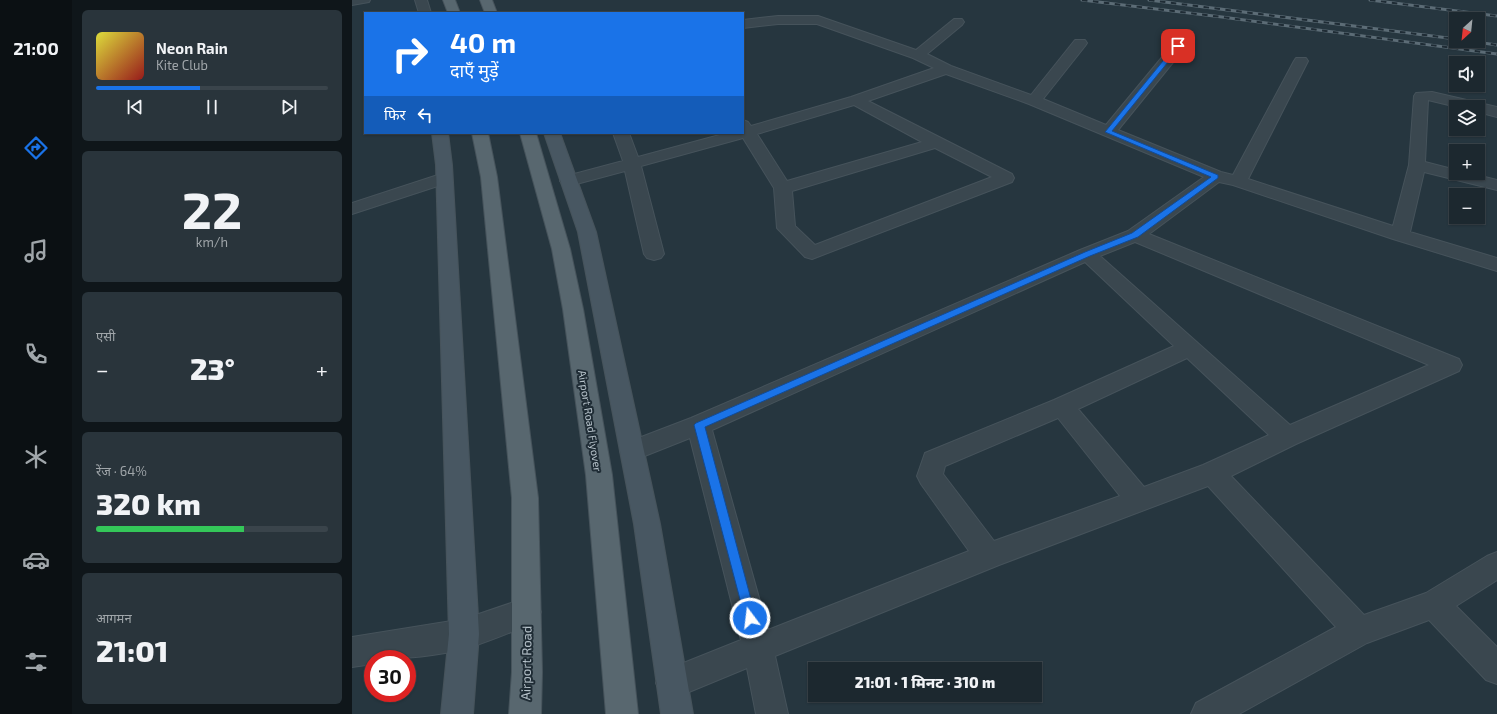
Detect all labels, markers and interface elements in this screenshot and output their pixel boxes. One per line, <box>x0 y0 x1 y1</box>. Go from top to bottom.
north arrow <box>1449 12 1485 48</box>
map controls <box>1449 12 1485 224</box>
text: 40 m <box>450 25 516 59</box>
icon: right <box>384 28 436 80</box>
pin <box>1161 29 1195 63</box>
icon: arrive <box>1167 35 1189 57</box>
text: 21:00 <box>13 37 59 59</box>
text: Neon Rain <box>156 39 228 57</box>
button: sound <box>1449 56 1485 92</box>
text: Kite Club <box>156 57 208 73</box>
text: दाएँ मुड़ें <box>450 59 499 81</box>
icon: previous <box>124 96 146 118</box>
icon: pause <box>201 96 223 118</box>
icon: next <box>278 96 300 118</box>
button: layers <box>1449 100 1485 136</box>
icon: left <box>414 104 436 126</box>
text: फिर <box>384 105 406 123</box>
icon: directions <box>22 134 50 162</box>
button: + <box>1449 144 1485 180</box>
text: 22 <box>182 177 242 239</box>
button: − <box>1449 188 1485 224</box>
text: km/h <box>196 234 228 250</box>
icon: music <box>22 237 50 265</box>
text: एसी <box>96 328 115 344</box>
icon: phone <box>22 340 50 368</box>
text: 23° <box>190 350 235 386</box>
text: − <box>96 356 109 382</box>
text: + <box>316 356 328 382</box>
street label: Airport Road Flyover <box>576 369 605 473</box>
icon: climate <box>22 443 50 471</box>
text: रेंज · 64% <box>96 463 147 479</box>
text: 320 km <box>96 485 201 521</box>
icon: car <box>22 546 50 574</box>
position arrow <box>729 597 771 639</box>
text: आगमन <box>96 610 132 626</box>
street label: Airport Road <box>517 626 535 700</box>
text: 21:01 <box>96 632 168 668</box>
icon: filters <box>22 648 50 676</box>
speed limit sign: 30 <box>364 650 416 702</box>
text: 21:01 · 1 मिनट · 310 m <box>855 673 995 691</box>

